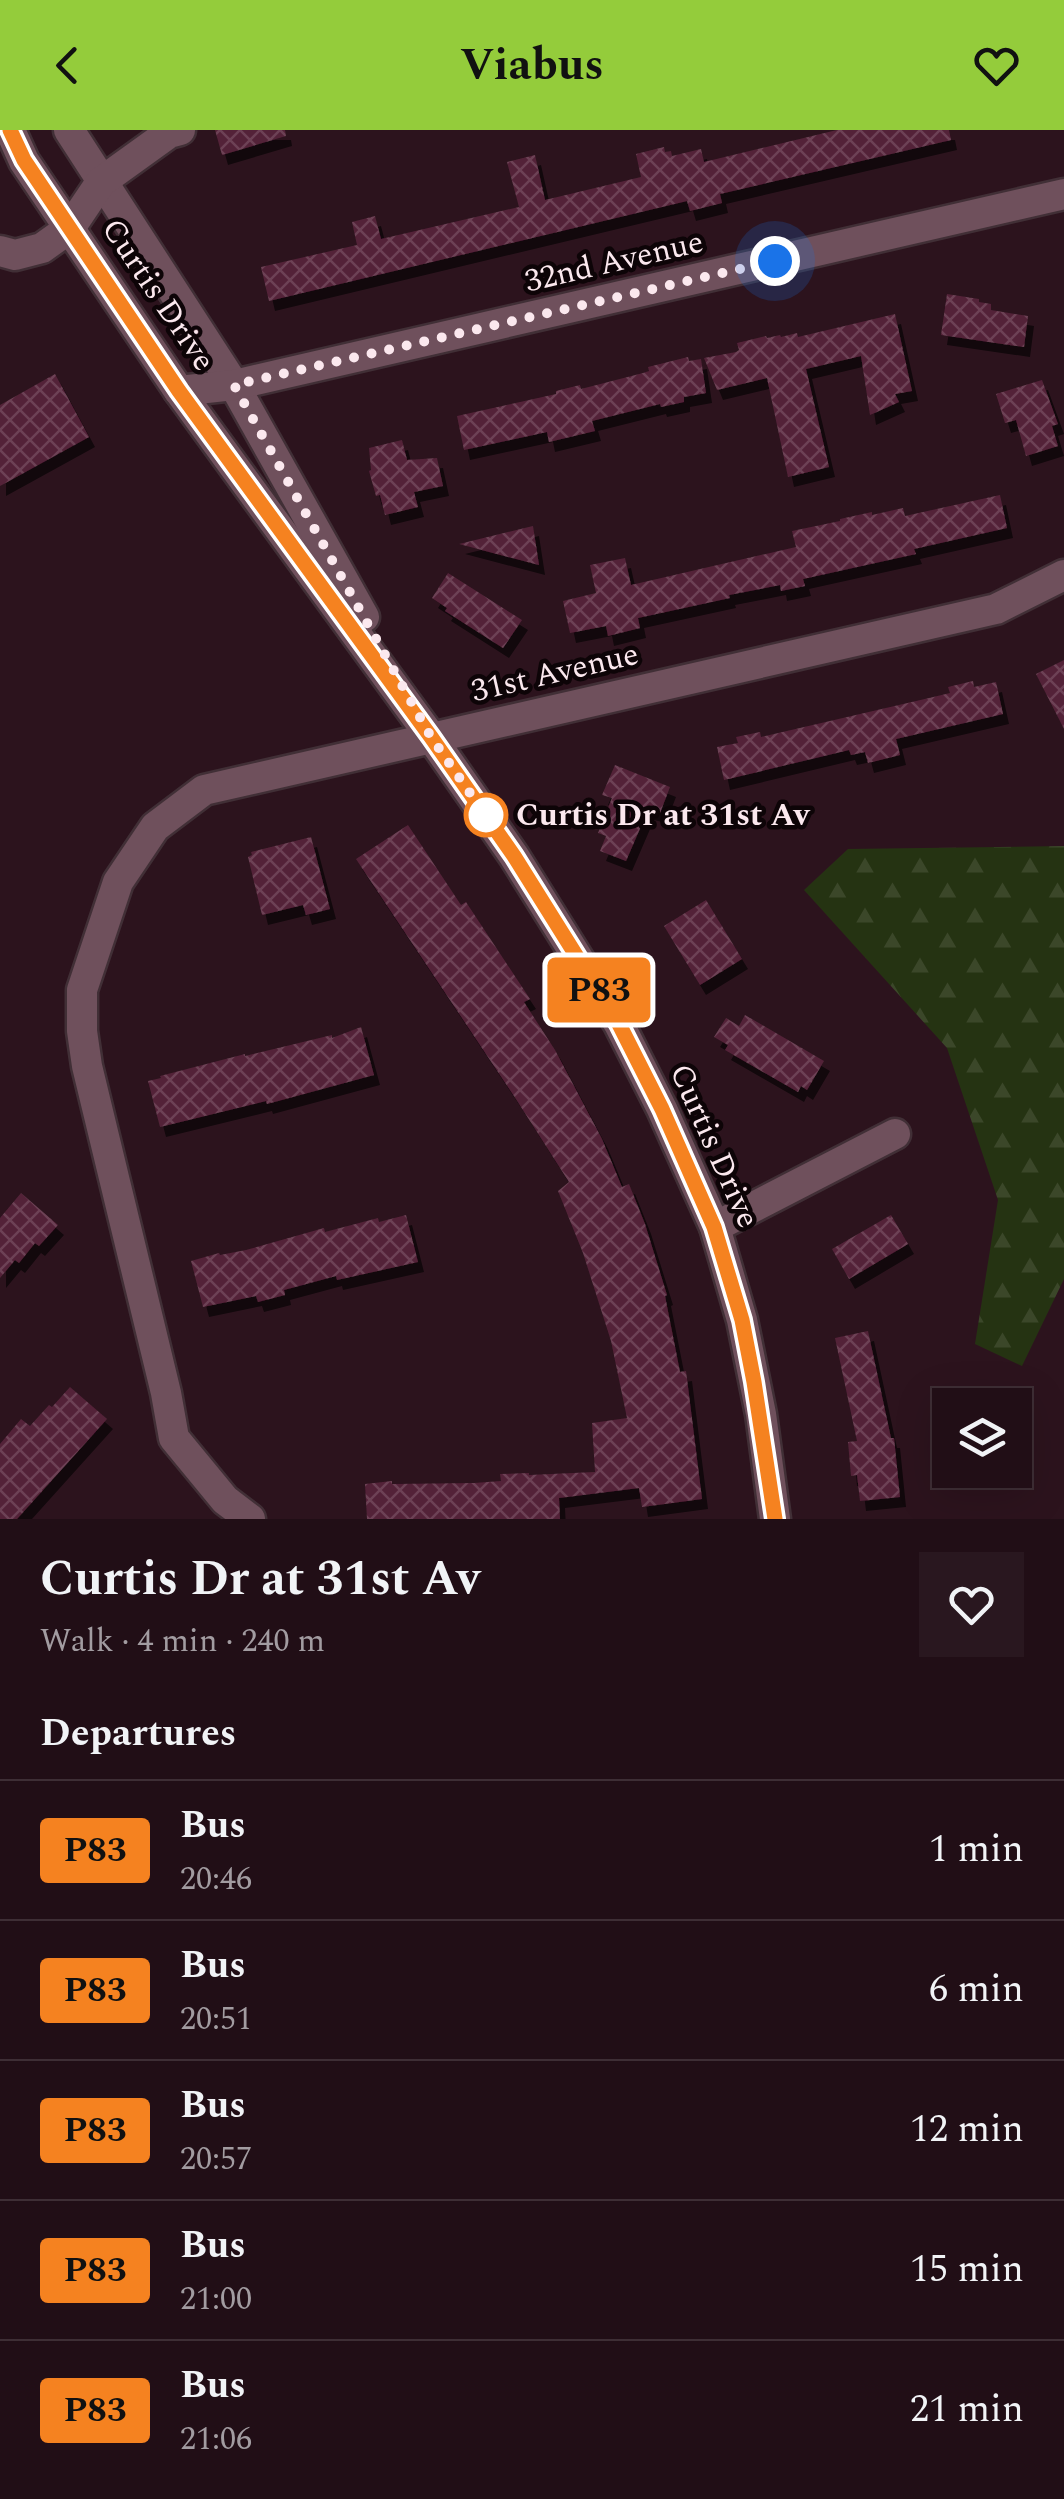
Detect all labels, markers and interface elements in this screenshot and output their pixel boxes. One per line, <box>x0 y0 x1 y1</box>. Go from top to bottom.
text: Viabus <box>460 31 604 100</box>
icon: back <box>40 38 95 93</box>
icon: heart <box>969 38 1024 93</box>
street label: Curtis Drive <box>89 209 227 381</box>
street label: 32nd Avenue <box>520 218 708 306</box>
your location <box>750 236 800 286</box>
street label: 31st Avenue <box>466 630 644 716</box>
place label: Curtis Dr at 31st Av <box>516 791 811 840</box>
marker: Curtis Dr at 31st Av <box>465 794 507 836</box>
line badge: P83 <box>542 958 656 1022</box>
text: P83 <box>567 964 631 1017</box>
street label: Curtis Drive <box>656 1056 772 1236</box>
map controls <box>932 1388 1032 1488</box>
button: layers <box>932 1388 1032 1488</box>
text: Curtis Dr at 31st Av <box>40 1543 480 1616</box>
button: heart <box>919 1552 1024 1657</box>
text: Walk · 4 min · 240 m <box>40 1617 325 1666</box>
text: Departures <box>40 1705 236 1763</box>
text: Bus <box>180 1797 246 1855</box>
text: 1 min <box>929 1821 1024 1879</box>
text: P83 <box>63 1824 127 1877</box>
text: 20:46 <box>180 1855 252 1904</box>
text: Bus <box>180 1937 246 1995</box>
text: 6 min <box>929 1961 1024 2019</box>
text: P83 <box>63 1964 127 2017</box>
text: 20:51 <box>180 1995 252 2044</box>
text: Bus <box>180 2077 246 2135</box>
text: 12 min <box>910 2101 1024 2159</box>
text: P83 <box>63 2104 127 2157</box>
text: 20:57 <box>180 2135 252 2184</box>
text: Bus <box>180 2217 246 2275</box>
text: 15 min <box>910 2241 1024 2299</box>
text: P83 <box>63 2244 127 2297</box>
text: 21:00 <box>180 2275 252 2324</box>
text: Bus <box>180 2357 246 2415</box>
text: 21 min <box>910 2381 1024 2439</box>
text: P83 <box>63 2384 127 2437</box>
text: 21:06 <box>180 2415 252 2464</box>

